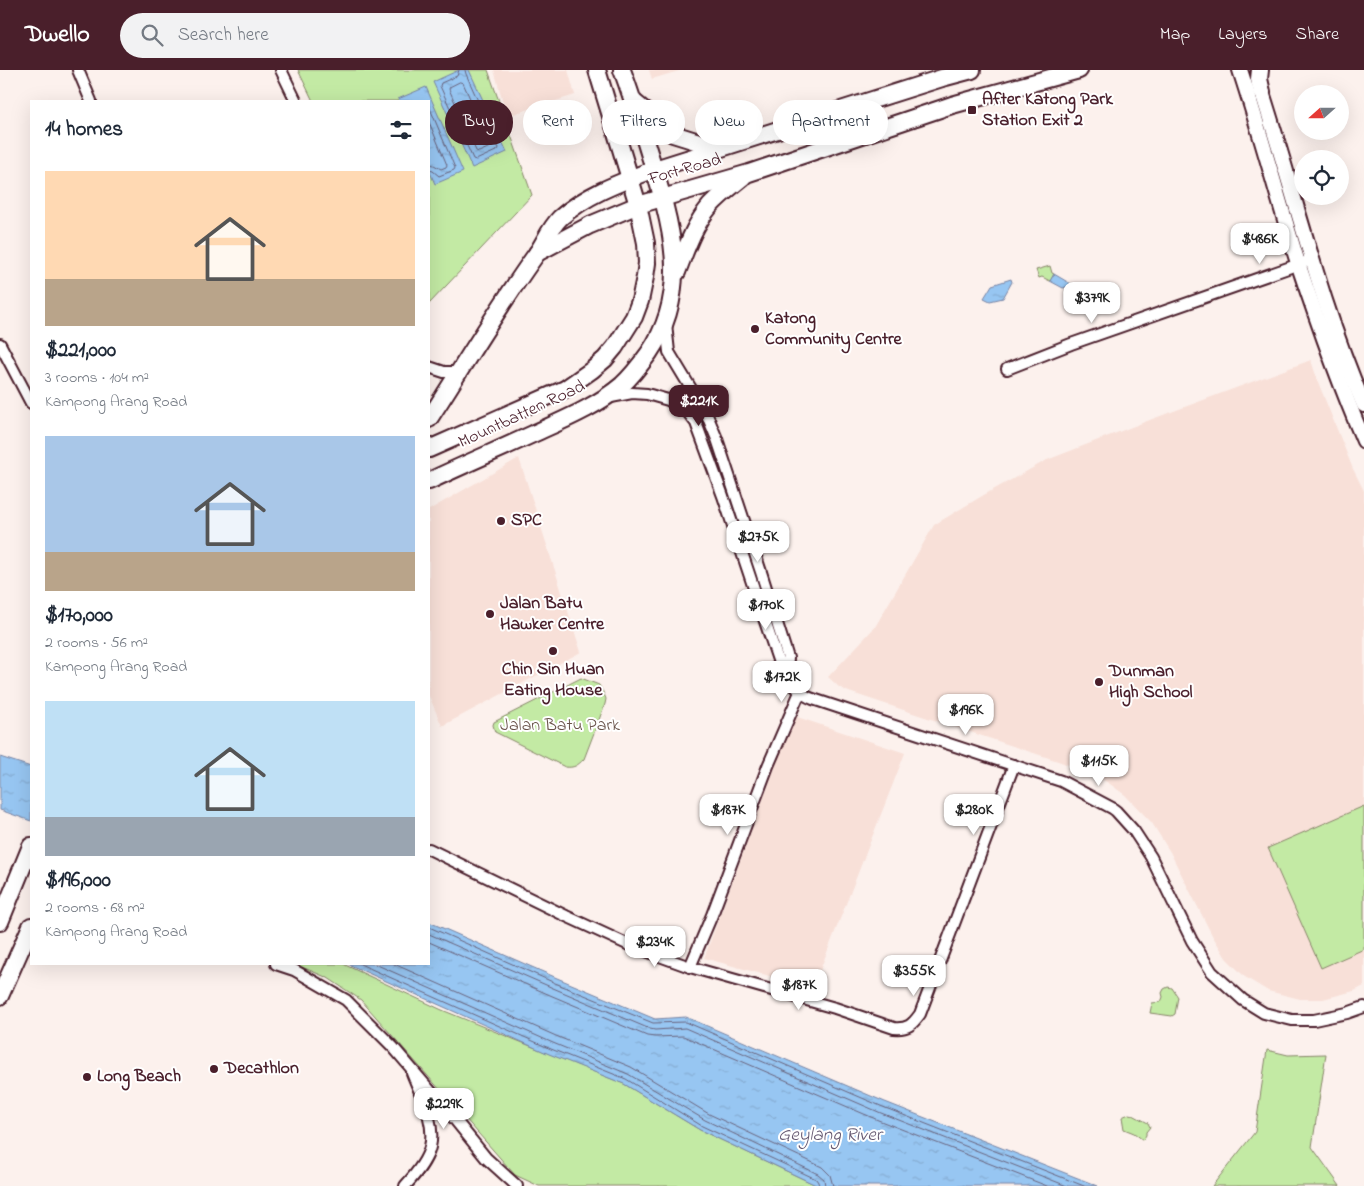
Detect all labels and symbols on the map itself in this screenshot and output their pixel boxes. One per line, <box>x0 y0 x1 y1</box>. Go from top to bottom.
north arrow <box>1294 85 1349 140</box>
place label: After Katong Park Station Exit 2 <box>982 87 1114 134</box>
marker: After Katong Park Station Exit 2 <box>966 104 978 116</box>
street label: Fort Road <box>645 147 724 193</box>
pin: $486K <box>1225 222 1295 265</box>
pin: $379K <box>1057 282 1127 324</box>
place label: Katong Community Centre <box>765 306 903 354</box>
marker: Katong Community Centre <box>749 323 761 335</box>
street label: Mountbatten Road <box>454 374 590 456</box>
pin: $221K <box>664 384 734 427</box>
place label: SPC <box>511 508 542 534</box>
marker: SPC <box>495 515 507 527</box>
pin: $275K <box>723 520 793 563</box>
pin: $170K <box>731 588 801 631</box>
place label: Jalan Batu Hawker Centre <box>500 591 605 638</box>
marker: Jalan Batu Hawker Centre <box>484 608 496 620</box>
marker: Chin Sin Huan Eating House <box>547 645 559 657</box>
place label: Chin Sin Huan Eating House <box>502 657 604 705</box>
place label: Dunman High School <box>1108 659 1192 707</box>
pin: $172K <box>747 660 817 703</box>
marker: Dunman High School <box>1093 676 1105 688</box>
pin: $196K <box>931 694 1001 736</box>
park label: Jalan Batu Park <box>500 713 620 739</box>
pin: $115K <box>1064 744 1134 787</box>
pin: $187K <box>693 794 763 836</box>
pin: $280K <box>939 794 1009 836</box>
pin: $234K <box>620 926 690 968</box>
pin: $355K <box>879 954 949 997</box>
pin: $187K <box>764 968 834 1011</box>
place label: Decathlon <box>223 1056 299 1082</box>
marker: Decathlon <box>208 1063 220 1075</box>
place label: Long Beach <box>97 1064 181 1091</box>
marker: Long Beach <box>81 1071 93 1083</box>
pin: $229K <box>409 1088 479 1130</box>
water label: Geylang River <box>778 1122 884 1150</box>

